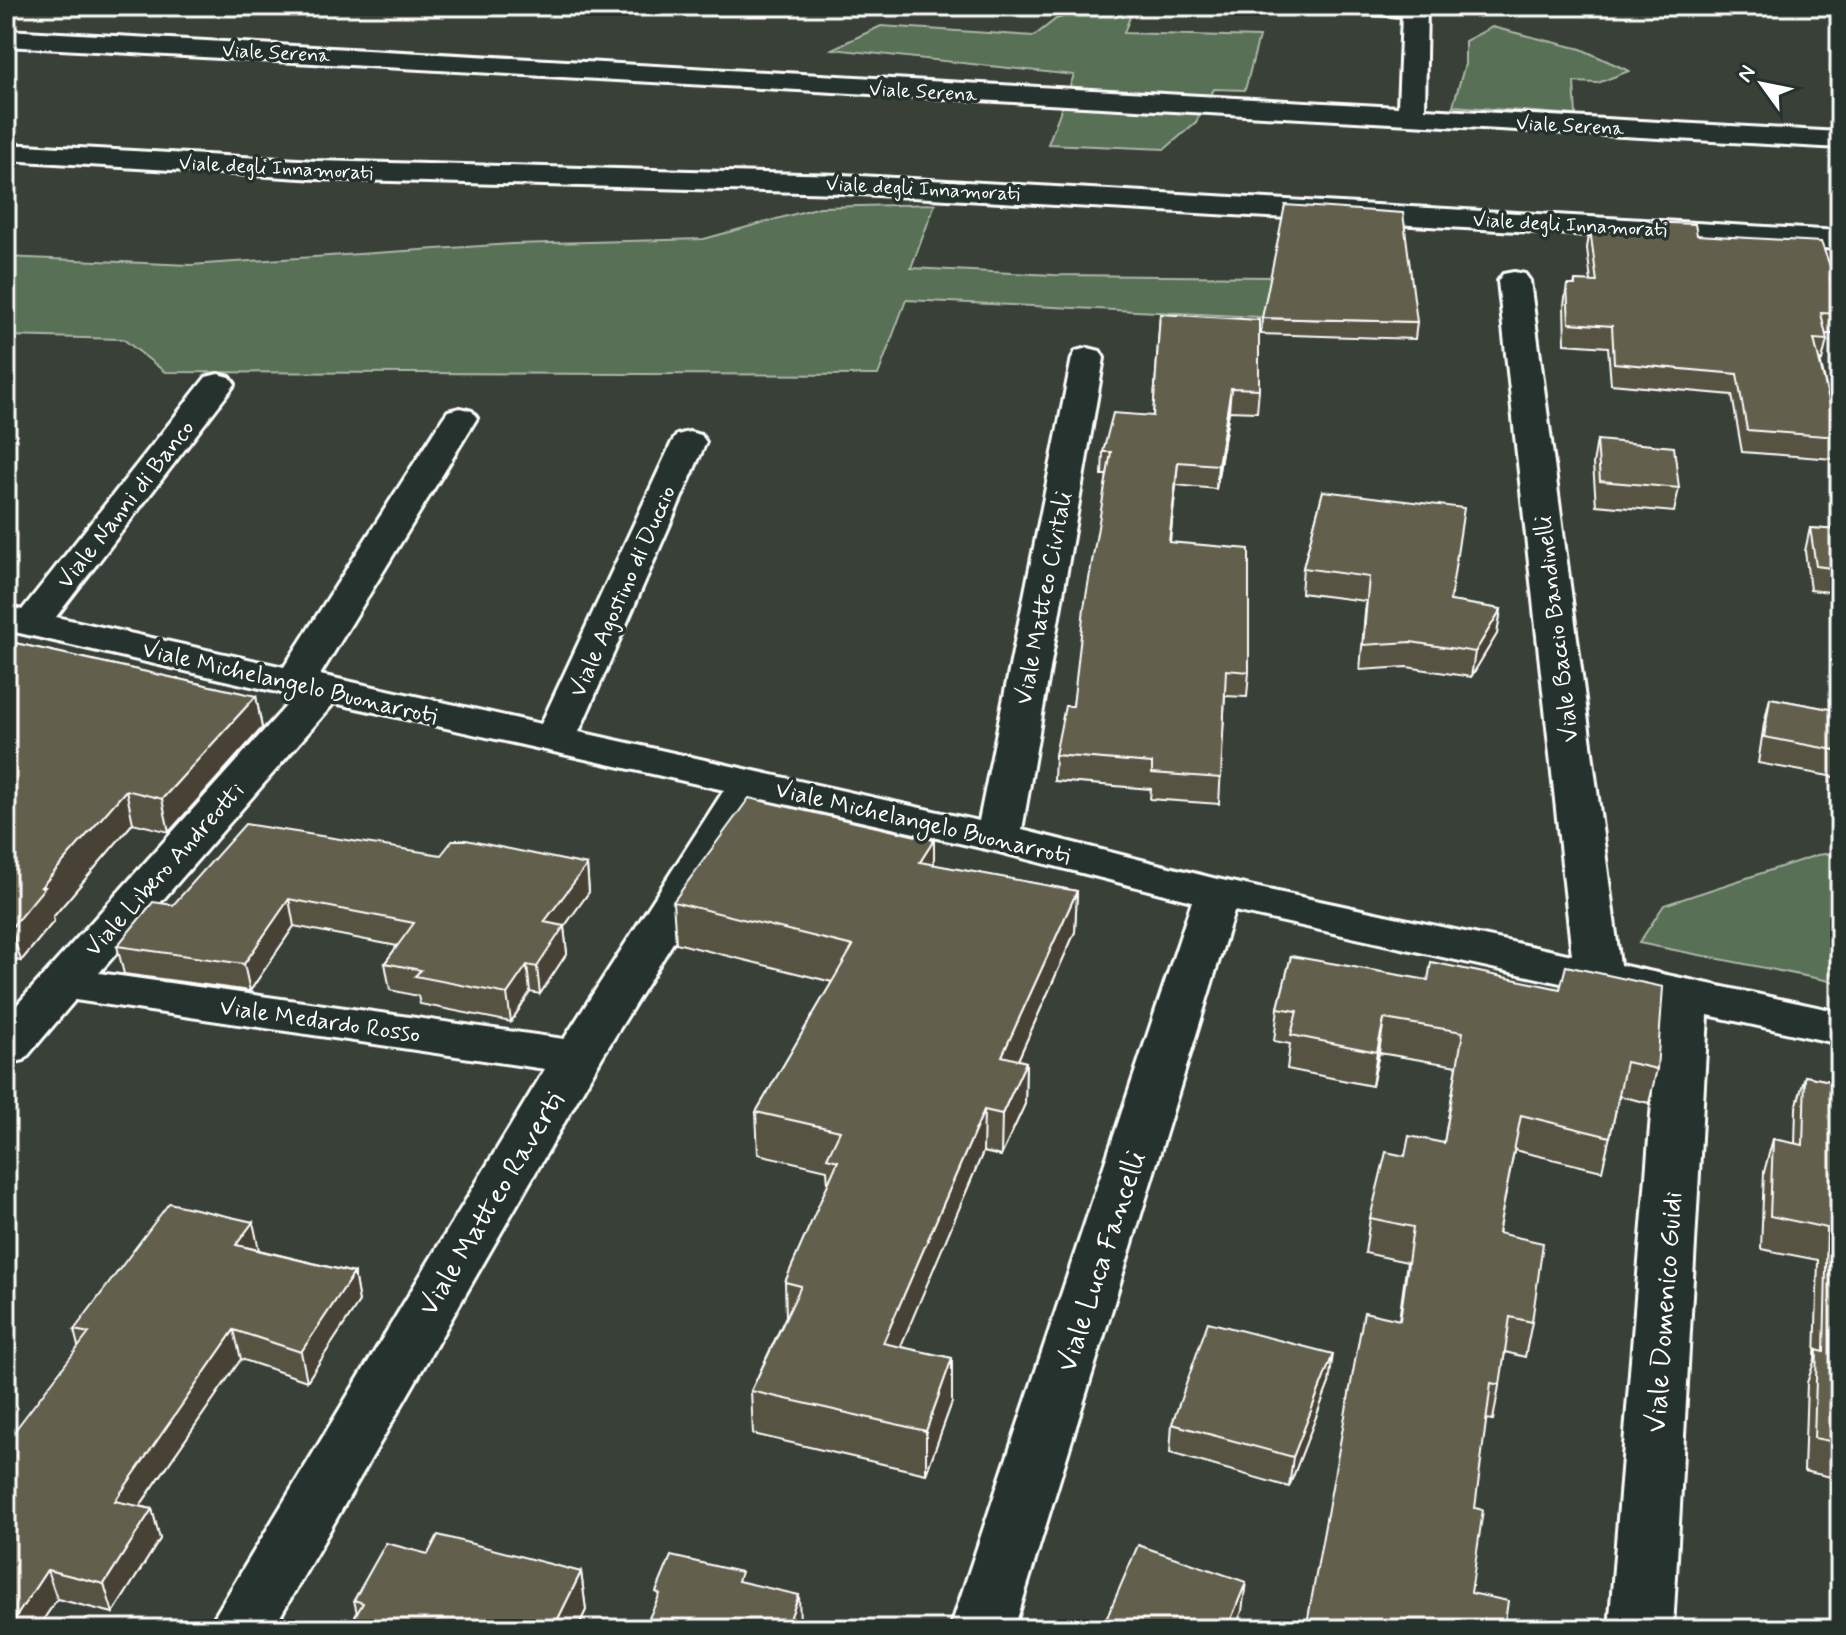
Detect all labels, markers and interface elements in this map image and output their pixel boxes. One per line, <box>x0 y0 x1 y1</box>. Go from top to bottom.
street label: Viale Serena <box>221 37 332 70</box>
north arrow <box>1722 44 1802 124</box>
text: N <box>1731 60 1763 88</box>
street label: Viale Serena <box>868 76 979 109</box>
street label: Viale Serena <box>1515 110 1626 143</box>
street label: Viale degli Innamorati <box>178 150 374 187</box>
street label: Viale degli Innamorati <box>825 171 1021 208</box>
street label: Viale degli Innamorati <box>1472 207 1668 244</box>
street label: Viale Nanni di Banco <box>50 414 202 596</box>
street label: Viale Agostino di Duccio <box>563 481 684 702</box>
street label: Viale Matteo Civitali <box>1009 489 1080 707</box>
street label: Viale Baccio Bandinelli <box>1528 514 1587 744</box>
street label: Viale Michelangelo Buonarroti <box>139 634 440 734</box>
street label: Viale Michelangelo Buonarroti <box>772 774 1073 874</box>
street label: Viale Libero Andreotti <box>78 776 252 964</box>
street label: Viale Medardo Rosso <box>217 992 422 1051</box>
street label: Viale Matteo Raverti <box>411 1085 574 1323</box>
street label: Viale Luca Fancelli <box>1049 1147 1156 1377</box>
street label: Viale Domenico Guidi <box>1639 1190 1692 1434</box>

